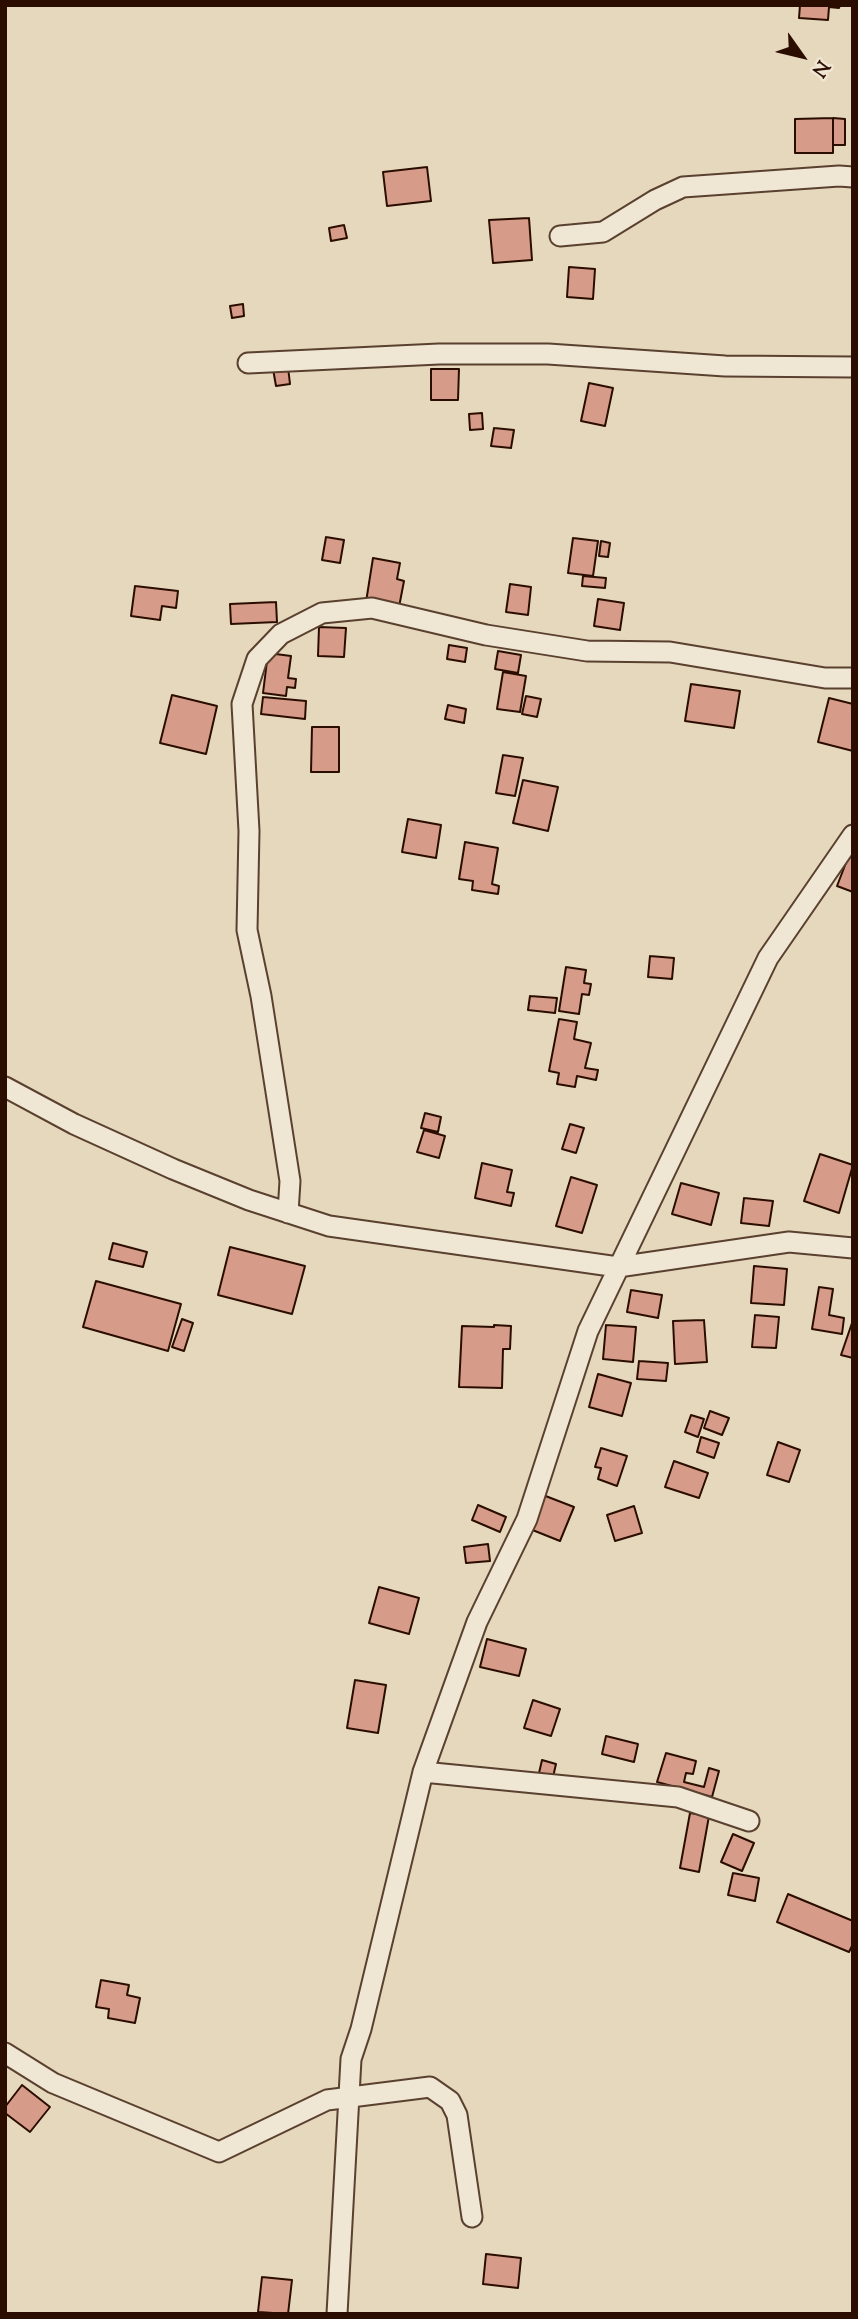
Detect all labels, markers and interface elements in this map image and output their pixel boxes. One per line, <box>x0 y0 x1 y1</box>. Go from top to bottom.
north arrow <box>767 21 837 91</box>
text: N <box>804 54 835 82</box>

